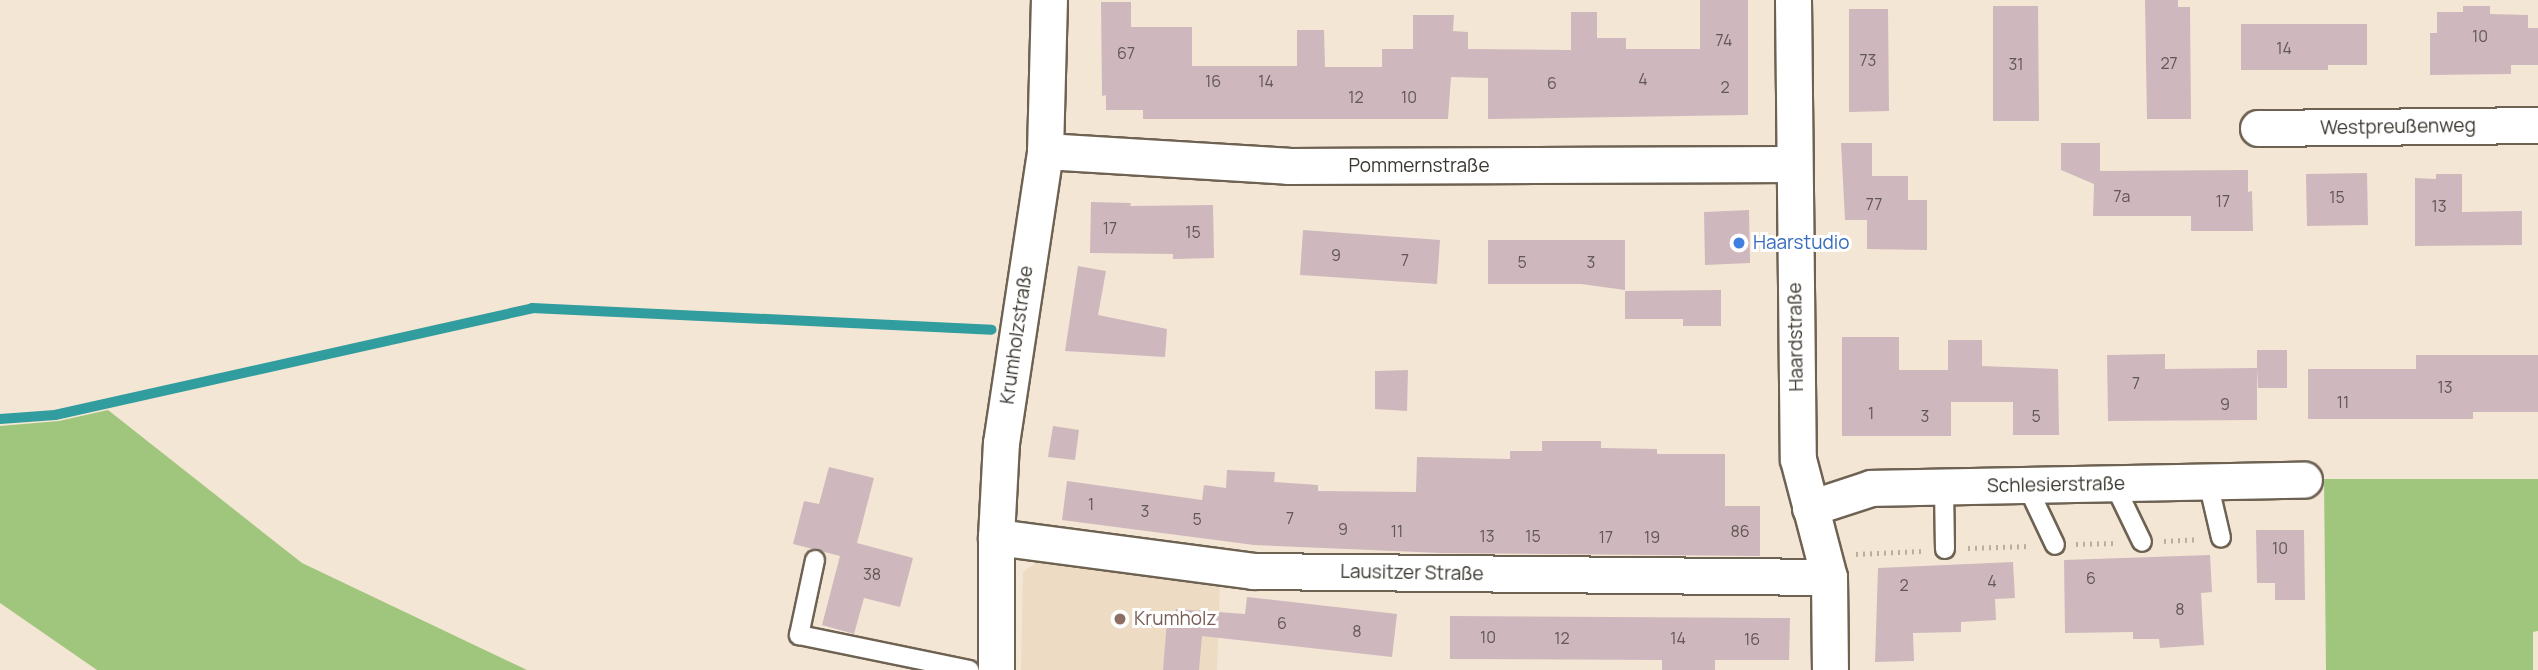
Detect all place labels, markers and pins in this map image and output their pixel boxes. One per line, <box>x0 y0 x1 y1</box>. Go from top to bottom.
place label: Haarstudio <box>1753 232 1849 254</box>
marker: Haarstudio <box>1731 235 1747 251</box>
place label: Krumholz <box>1134 608 1217 630</box>
marker: Krumholz <box>1112 611 1128 627</box>

